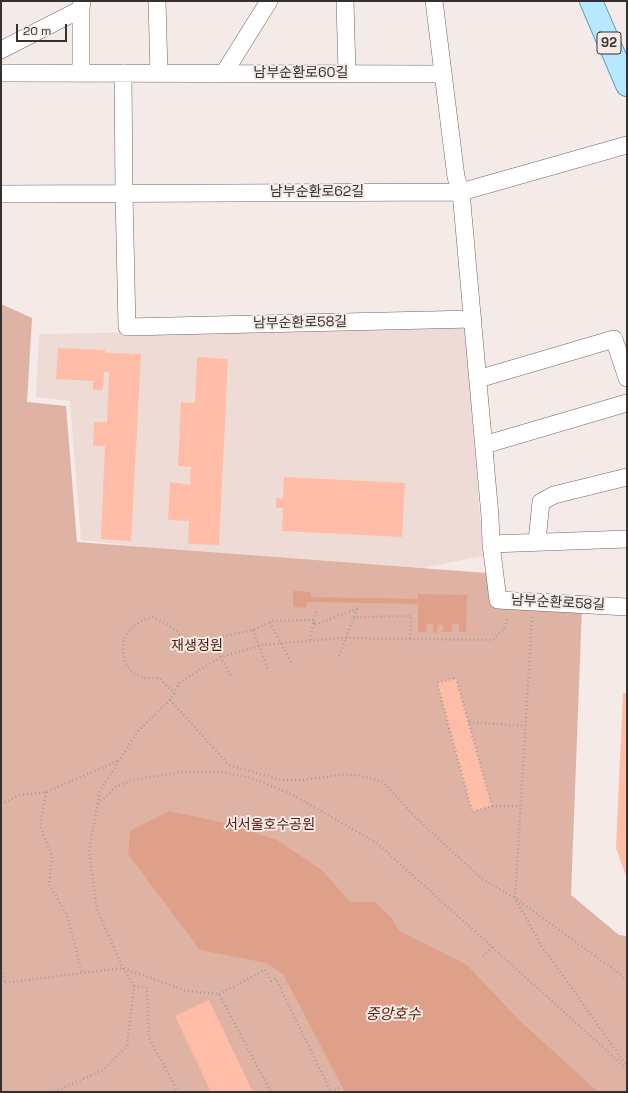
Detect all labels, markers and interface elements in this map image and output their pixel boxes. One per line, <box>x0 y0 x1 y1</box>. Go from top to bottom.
scale bar <box>18 16 69 42</box>
text: 20 m <box>23 23 51 39</box>
road number: 92 <box>597 32 621 54</box>
street label: 남부순환로60길 <box>254 65 348 81</box>
street label: 남부순환로62길 <box>270 184 364 200</box>
street label: 남부순환로58길 <box>253 314 347 332</box>
street label: 남부순환로58길 <box>510 592 606 614</box>
park label: 재생정원 <box>171 638 223 654</box>
park label: 서서울호수공원 <box>225 817 315 833</box>
water label: 중앙호수 <box>365 1006 421 1024</box>

